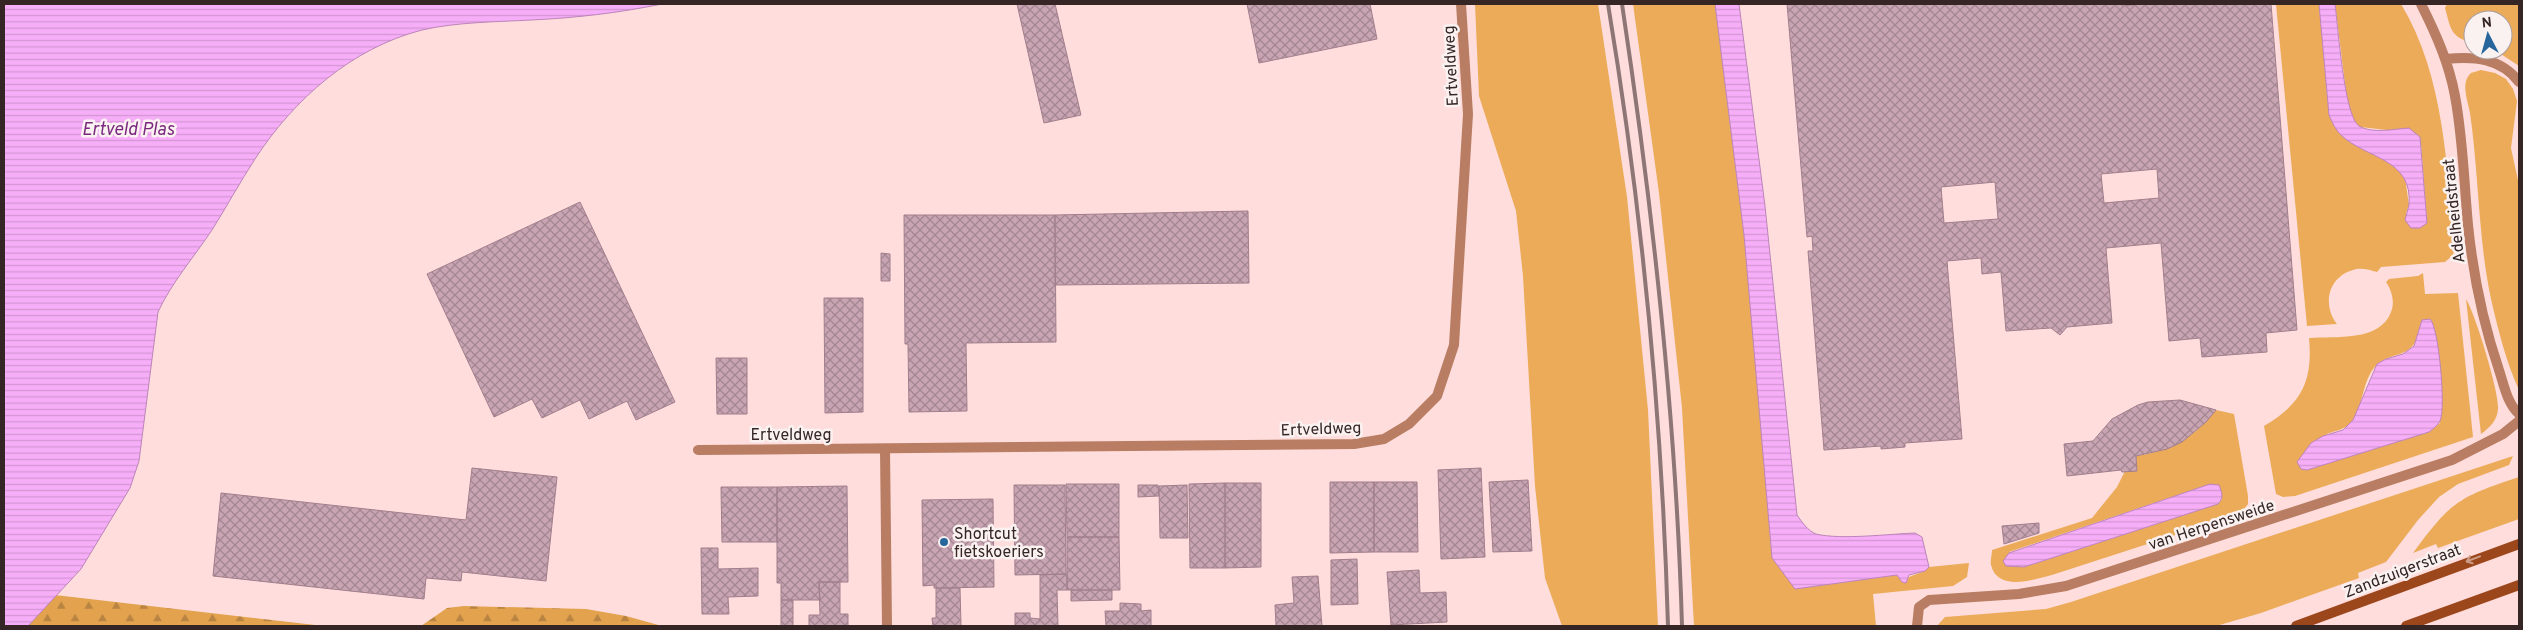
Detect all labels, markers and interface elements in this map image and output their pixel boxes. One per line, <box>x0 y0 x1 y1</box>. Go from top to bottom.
north arrow <box>2463 10 2513 60</box>
text: N <box>2481 15 2493 33</box>
street label: Ertveldweg <box>1440 25 1464 107</box>
water label: Ertveld Plas <box>82 119 175 142</box>
street label: Adelheidstraat <box>2440 158 2470 264</box>
street label: Ertveldweg <box>1280 419 1362 441</box>
street label: Ertveldweg <box>751 426 831 446</box>
street label: van Herpensweide <box>2146 496 2277 556</box>
place label: Shortcut fietskoeriers <box>954 525 1044 563</box>
marker: Shortcut fietskoeriers <box>938 536 950 548</box>
street label: Zandzuigerstraat <box>2341 540 2464 603</box>
one-way arrow <box>2466 555 2481 564</box>

